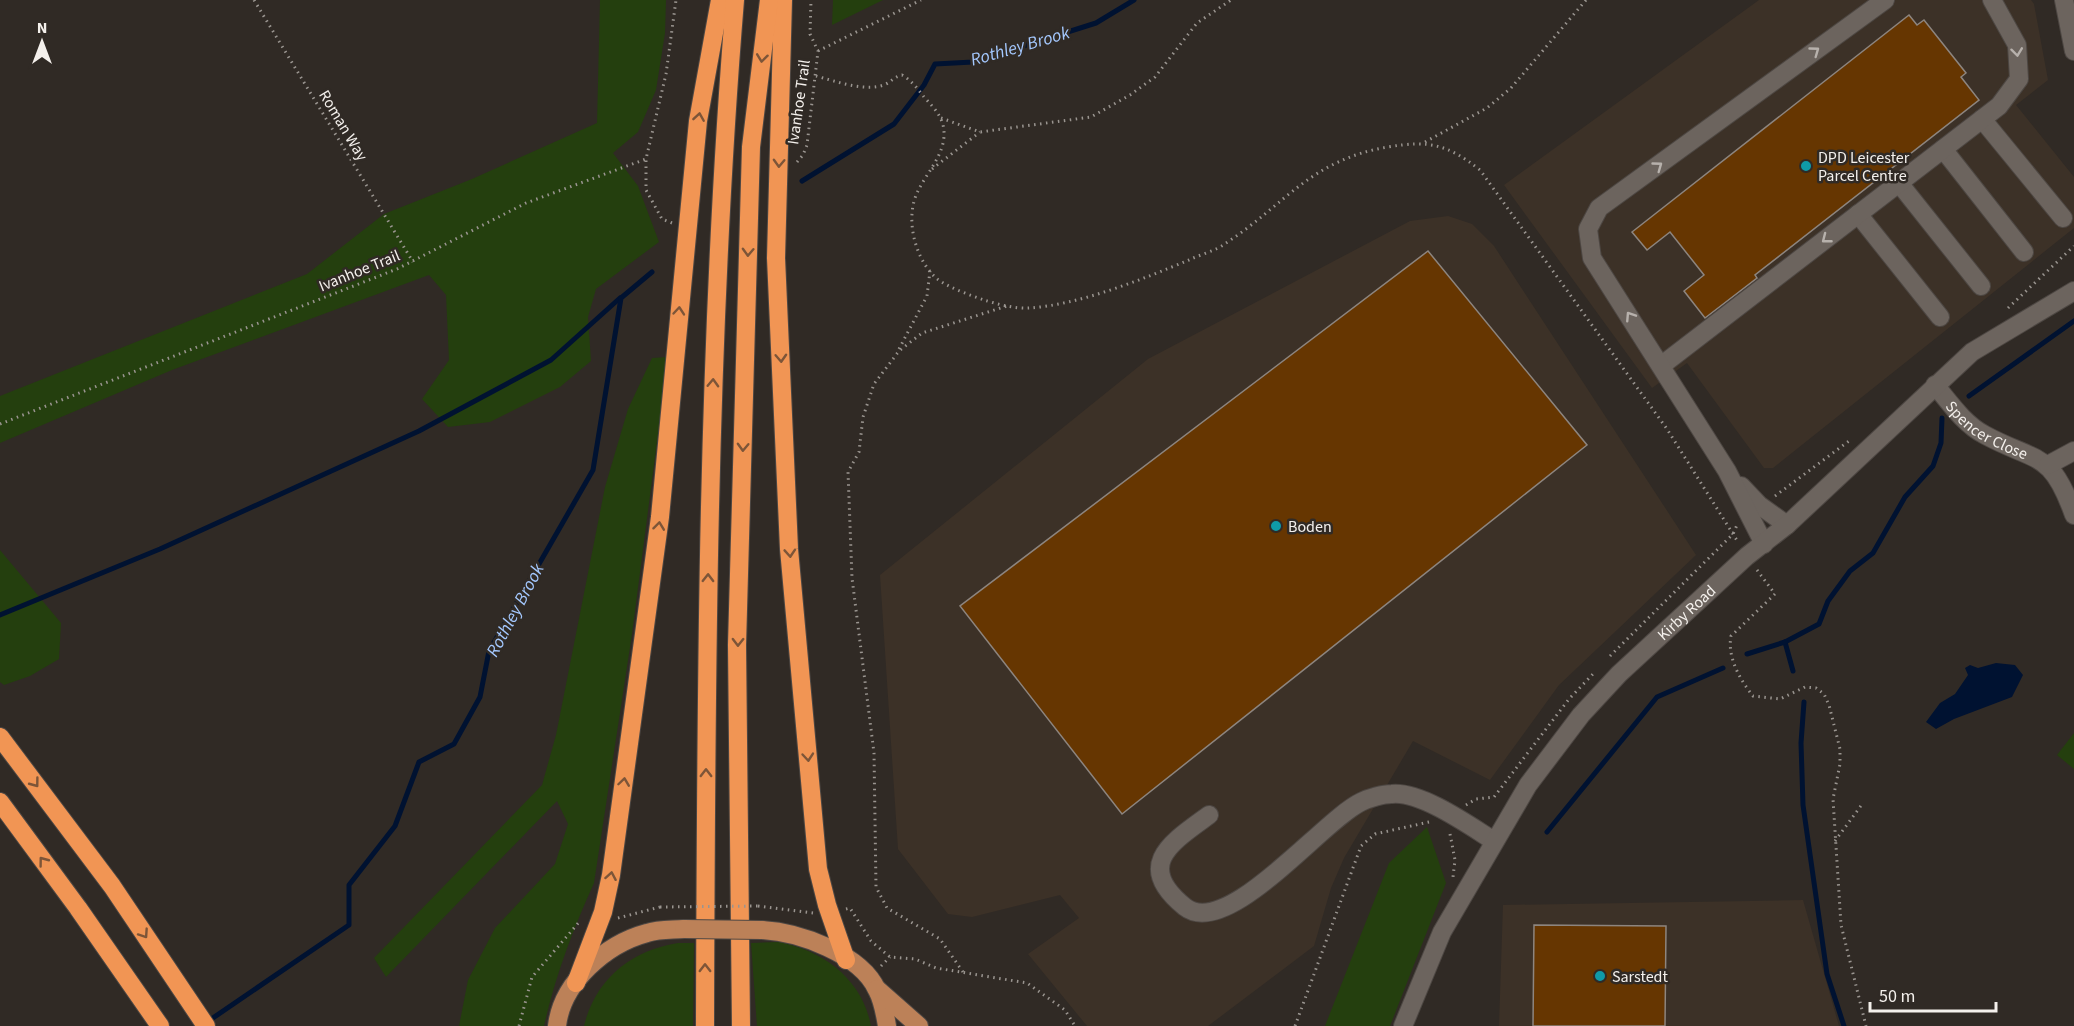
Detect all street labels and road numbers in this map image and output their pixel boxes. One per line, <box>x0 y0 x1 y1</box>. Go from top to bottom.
street label: Ivanhoe Trail <box>782 58 816 146</box>
street label: Roman Way <box>313 86 373 165</box>
street label: Ivanhoe Trail <box>315 245 403 297</box>
street label: Spencer Close <box>1940 396 2031 465</box>
street label: Kirby Road <box>1653 580 1721 646</box>

